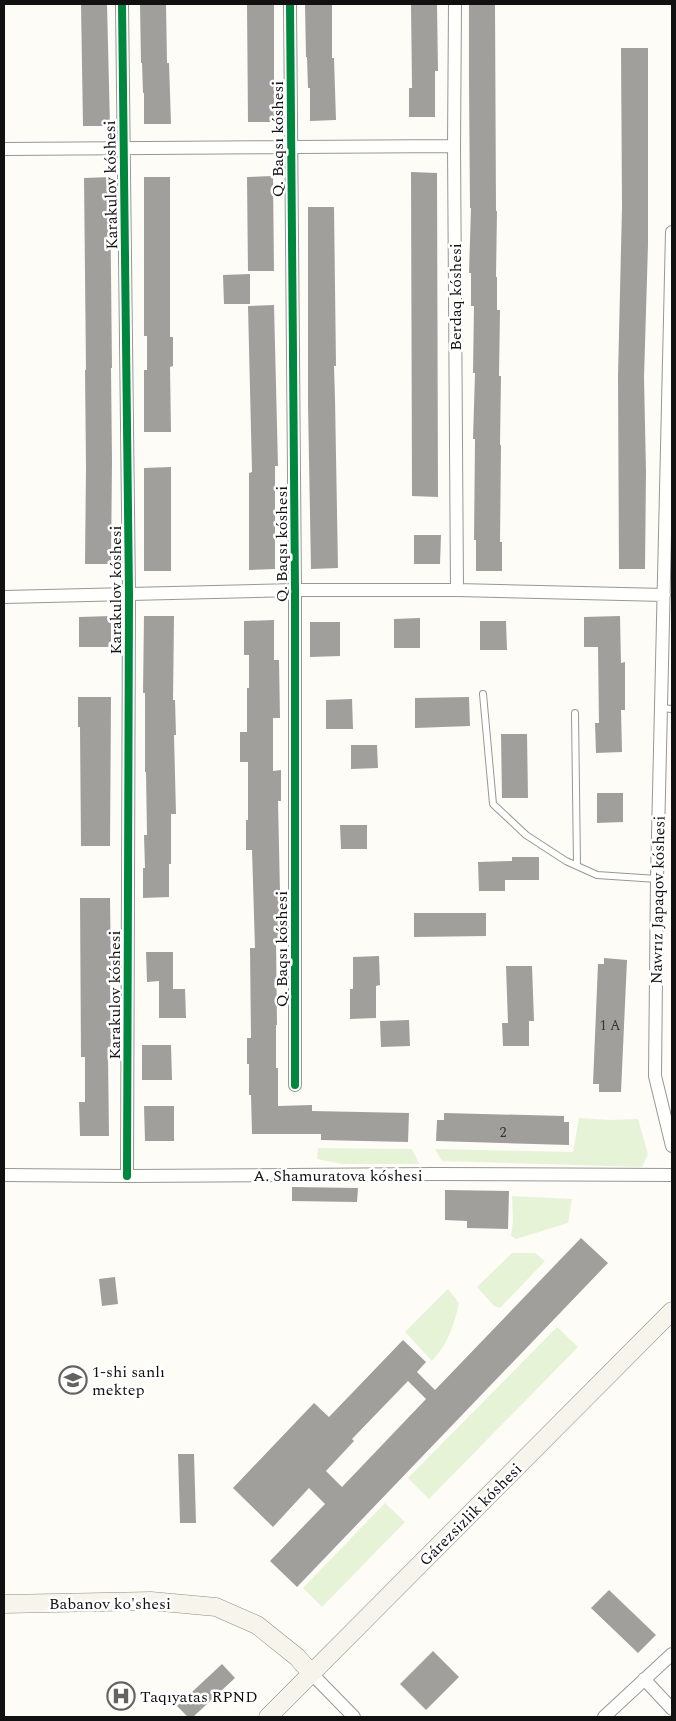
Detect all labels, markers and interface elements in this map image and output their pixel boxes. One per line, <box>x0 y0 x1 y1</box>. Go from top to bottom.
street label: Q. Baqsı kóshesi <box>266 81 290 197</box>
street label: Karakulov kóshesi <box>98 120 124 250</box>
street label: Berdaq kóshesi <box>444 243 468 351</box>
street label: Q. Baqsı kóshesi <box>270 486 294 602</box>
street label: Karakulov kóshesi <box>104 525 128 655</box>
street label: Nawrız Japaqov kóshesi <box>645 816 671 984</box>
street label: Q. Baqsı kóshesi <box>270 891 294 1007</box>
street label: Karakulov kóshesi <box>103 930 127 1060</box>
house number: 1 А <box>600 1015 621 1036</box>
house number: 2 <box>500 1122 507 1143</box>
street label: A. Shamuratova kóshesi <box>253 1164 423 1188</box>
place label: 1-shi sanlı mektep <box>92 1360 165 1402</box>
school or university icon: 1-shi sanlı mektep <box>58 1365 88 1395</box>
street label: Gárezsizlik kóshesi <box>414 1458 528 1572</box>
street label: Babanov ko'shesi <box>49 1592 171 1616</box>
hospital icon: Taqıyatas RPND <box>106 1681 136 1711</box>
place label: Taqıyatas RPND <box>140 1685 258 1709</box>

